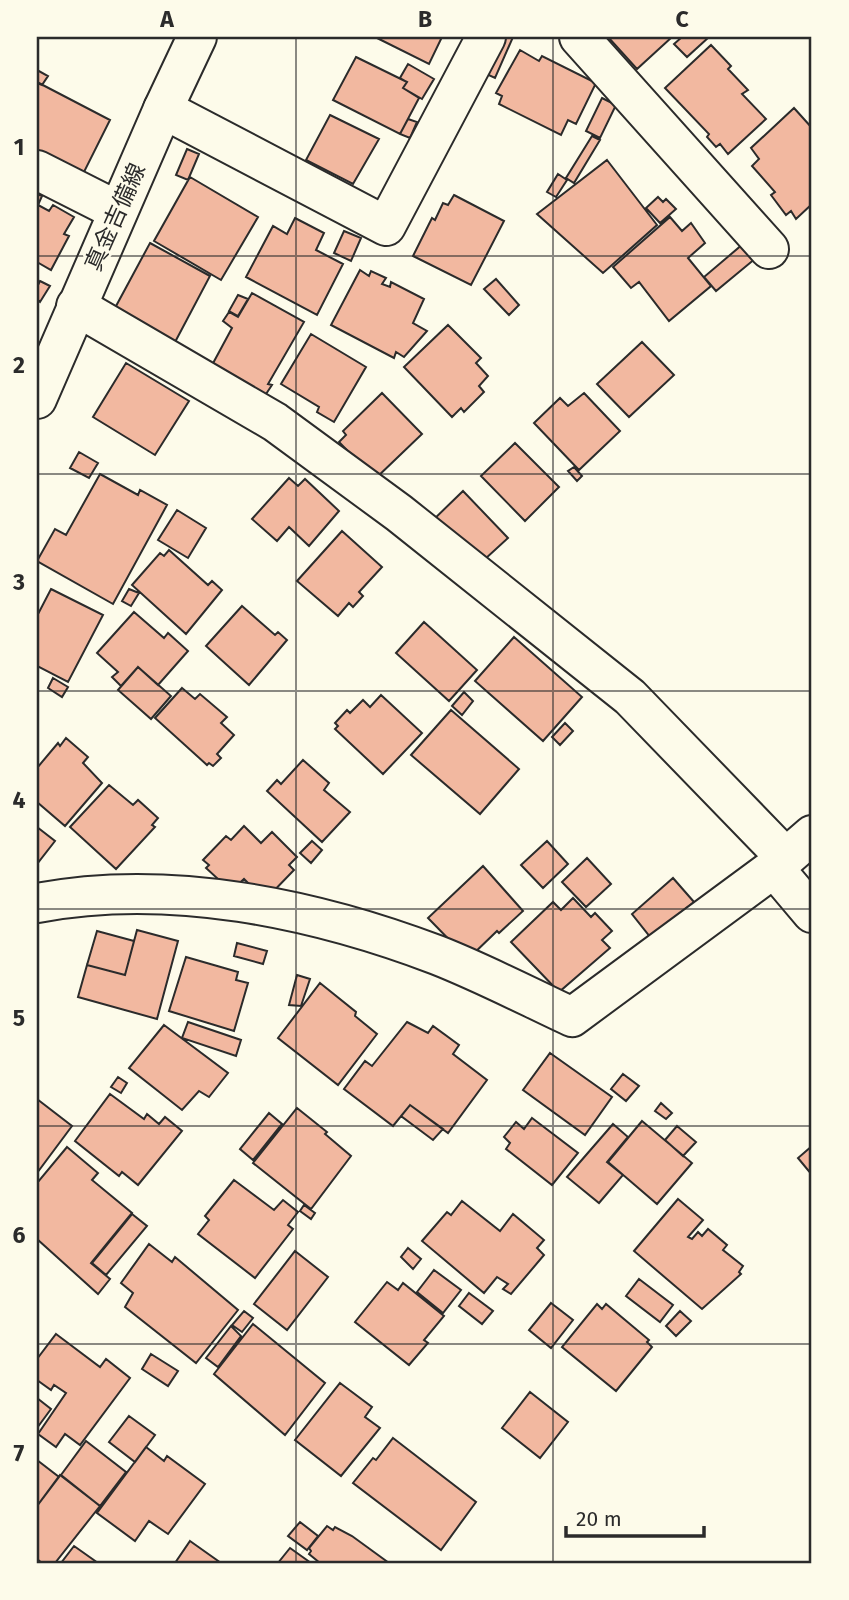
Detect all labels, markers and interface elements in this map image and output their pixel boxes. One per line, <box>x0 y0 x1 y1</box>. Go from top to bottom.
text: A <box>159 5 174 33</box>
text: B <box>418 5 432 33</box>
text: C <box>675 5 689 33</box>
text: 1 <box>14 133 24 161</box>
street label: 真金吉備線 <box>79 159 151 275</box>
text: 2 <box>13 351 25 379</box>
text: 3 <box>12 568 25 596</box>
text: 4 <box>13 786 26 814</box>
text: 5 <box>13 1004 25 1032</box>
text: 6 <box>13 1221 26 1249</box>
text: 7 <box>14 1439 25 1467</box>
scale bar <box>566 1495 704 1539</box>
text: 20 m <box>576 1506 622 1532</box>

